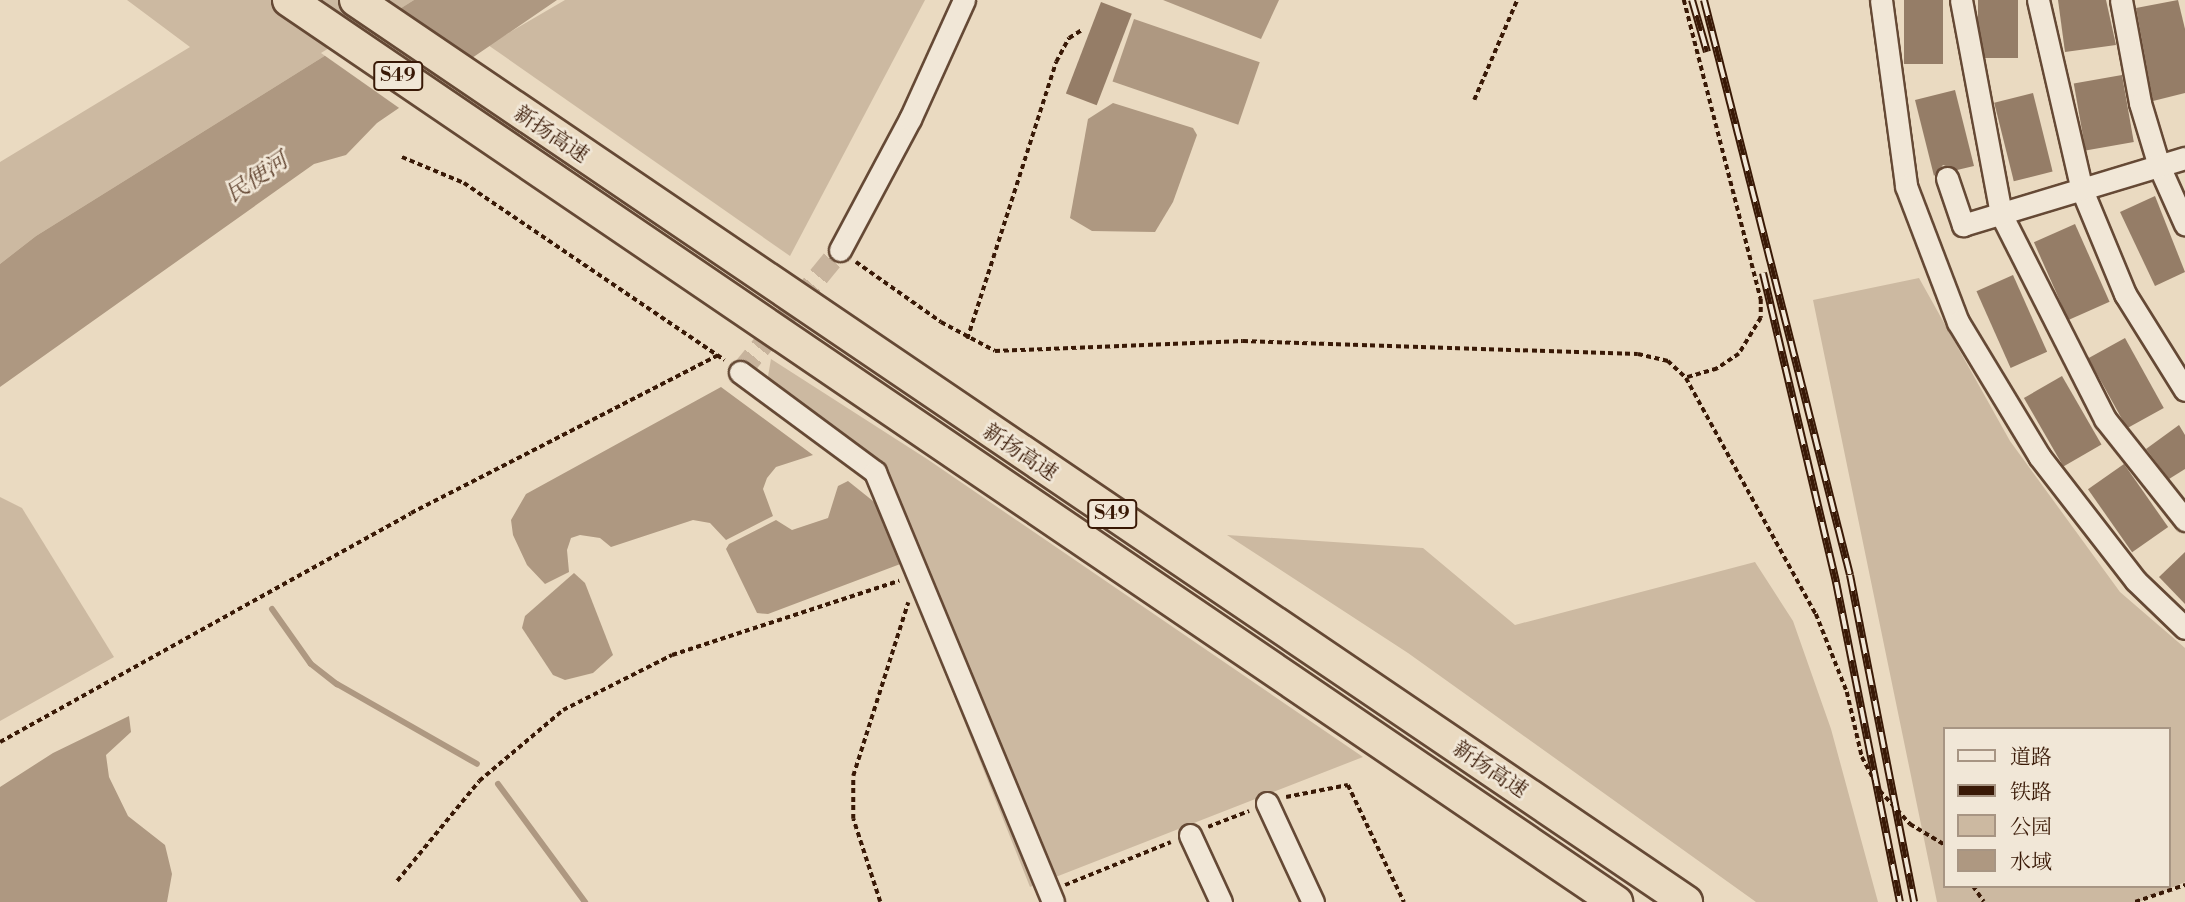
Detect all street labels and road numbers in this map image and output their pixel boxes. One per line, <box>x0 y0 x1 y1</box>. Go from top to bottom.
road number: S49 <box>372 60 424 92</box>
street label: 新扬高速 <box>509 101 593 169</box>
street label: 新扬高速 <box>978 419 1062 487</box>
road number: S49 <box>1086 499 1138 530</box>
street label: 新扬高速 <box>1448 736 1532 804</box>

